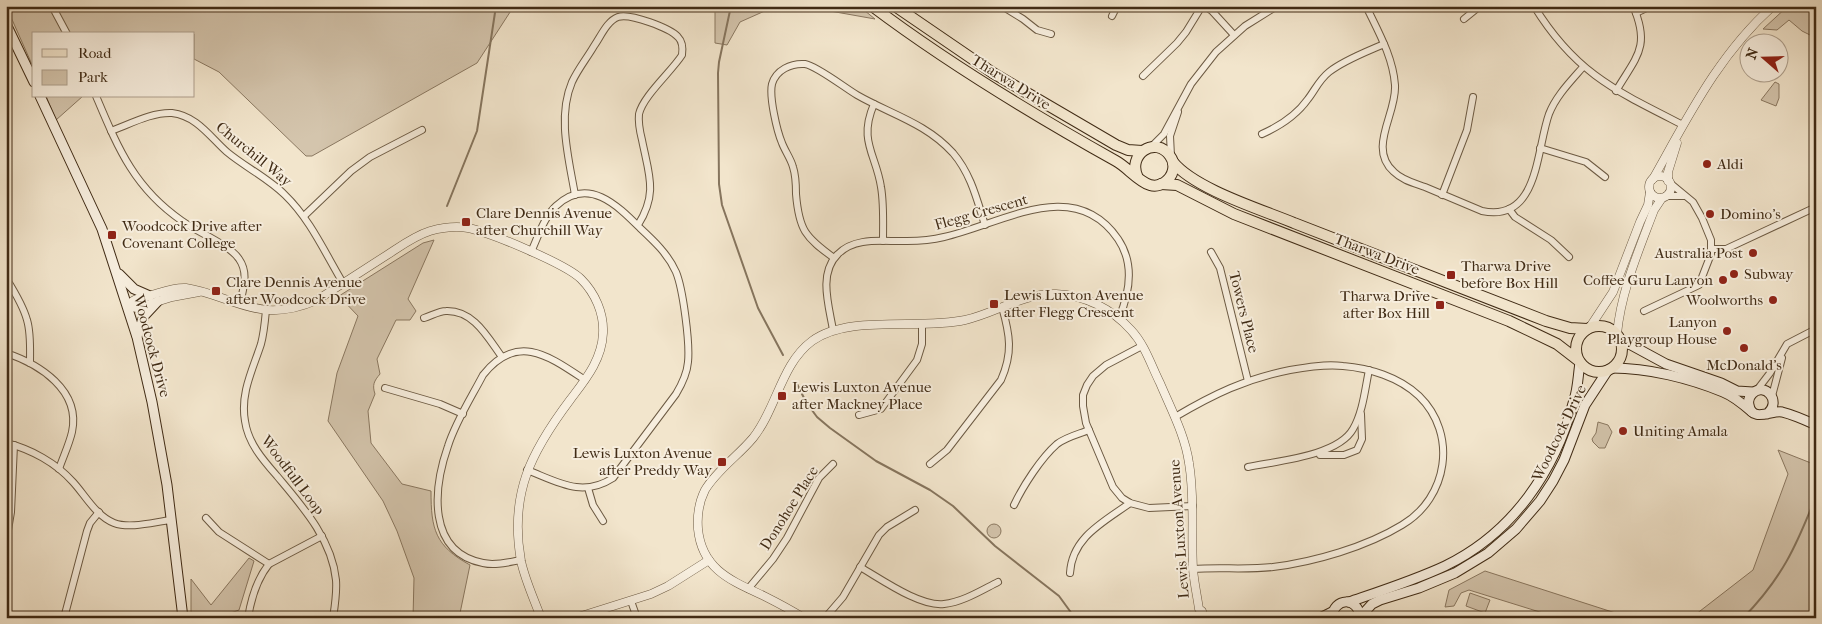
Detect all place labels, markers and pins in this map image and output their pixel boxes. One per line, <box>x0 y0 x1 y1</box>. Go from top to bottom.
place label: Aldi <box>1716 155 1744 173</box>
marker: Aldi <box>1701 158 1713 170</box>
place label: Clare Dennis Avenue after Churchill Way <box>476 204 613 239</box>
place label: Domino's <box>1720 205 1781 223</box>
marker: Domino's <box>1704 208 1716 220</box>
marker: Clare Dennis Avenue after Churchill Way <box>460 216 472 228</box>
place label: Woodcock Drive after Covenant College <box>121 217 262 252</box>
marker: Woodcock Drive after Covenant College <box>106 229 118 241</box>
place label: Australia Post <box>1654 244 1744 262</box>
marker: Australia Post <box>1747 247 1759 259</box>
place label: Tharwa Drive before Box Hill <box>1460 257 1558 292</box>
place label: Subway <box>1744 265 1794 283</box>
marker: Subway <box>1728 268 1740 280</box>
marker: Tharwa Drive before Box Hill <box>1445 269 1457 281</box>
place label: Coffee Guru Lanyon <box>1583 271 1713 289</box>
place label: Clare Dennis Avenue after Woodcock Drive <box>226 273 366 308</box>
marker: Coffee Guru Lanyon <box>1717 274 1729 286</box>
marker: Clare Dennis Avenue after Woodcock Drive <box>210 285 222 297</box>
place label: Lewis Luxton Avenue after Flegg Crescent <box>1004 286 1144 321</box>
place label: Tharwa Drive after Box Hill <box>1340 287 1431 322</box>
place label: Woolworths <box>1685 291 1763 309</box>
marker: Woolworths <box>1767 294 1779 306</box>
marker: Lewis Luxton Avenue after Flegg Crescent <box>988 298 1000 310</box>
marker: Tharwa Drive after Box Hill <box>1434 299 1446 311</box>
place label: Lanyon Playgroup House <box>1607 313 1718 348</box>
marker: Lanyon Playgroup House <box>1721 325 1733 337</box>
marker: McDonald's <box>1738 342 1750 354</box>
place label: McDonald's <box>1706 356 1782 374</box>
place label: Lewis Luxton Avenue after Mackney Place <box>792 378 932 413</box>
marker: Lewis Luxton Avenue after Mackney Place <box>776 390 788 402</box>
place label: Uniting Amala <box>1633 422 1729 440</box>
marker: Uniting Amala <box>1617 425 1629 437</box>
place label: Lewis Luxton Avenue after Preddy Way <box>573 444 713 479</box>
marker: Lewis Luxton Avenue after Preddy Way <box>716 456 728 468</box>

